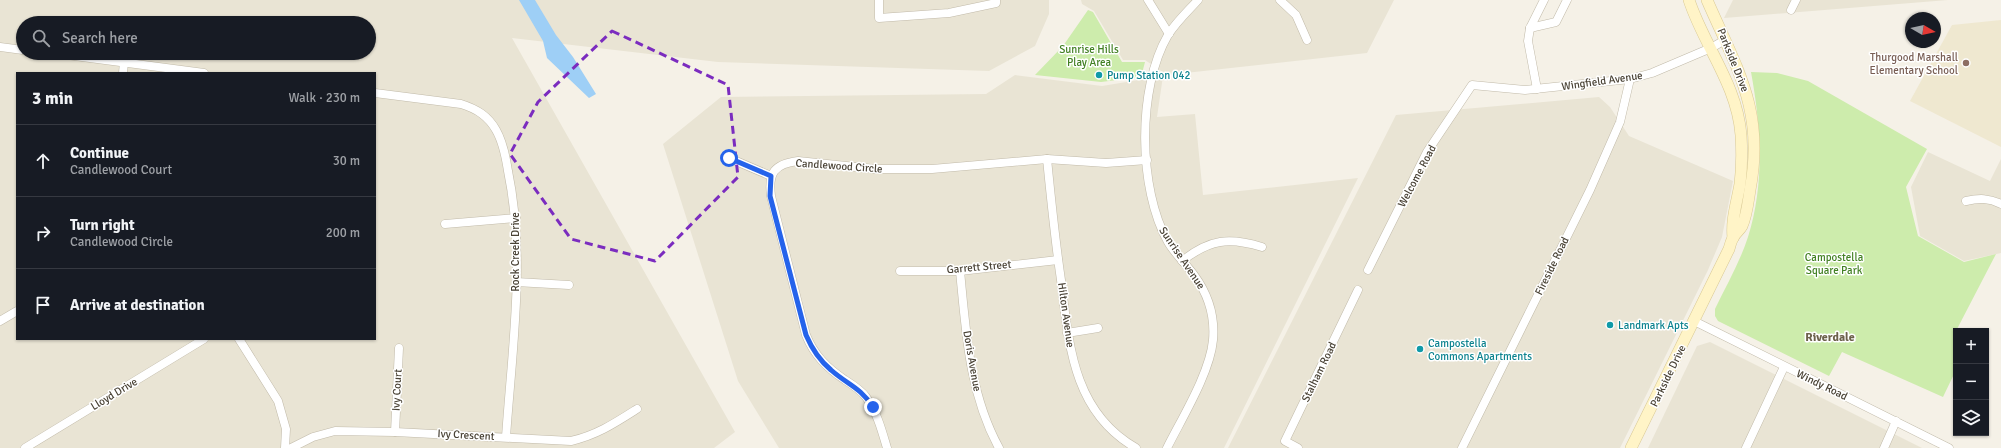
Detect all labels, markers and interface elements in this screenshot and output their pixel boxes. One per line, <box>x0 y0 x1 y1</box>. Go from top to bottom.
north arrow <box>1905 12 1941 48</box>
search box <box>16 16 376 60</box>
street label: Parkside Drive <box>1714 26 1752 94</box>
icon: search <box>30 27 52 49</box>
text: Search here <box>62 29 138 47</box>
park label: Sunrise Hills Play Area <box>1059 43 1119 69</box>
place label: Thurgood Marshall Elementary School <box>1870 51 1958 77</box>
marker: Thurgood Marshall Elementary School <box>1961 58 1971 68</box>
place label: Pump Station 042 <box>1107 69 1190 82</box>
street label: Wingfield Avenue <box>1561 69 1643 93</box>
marker: Pump Station 042 <box>1094 70 1104 80</box>
text: 3 min <box>32 88 73 109</box>
text: Walk · 230 m <box>289 90 360 106</box>
street label: Welcome Road <box>1395 143 1439 209</box>
text: Continue <box>70 144 129 162</box>
route start <box>720 149 738 167</box>
icon: ahead <box>32 150 54 172</box>
text: 30 m <box>333 153 360 169</box>
street label: Candlewood Circle <box>795 156 883 176</box>
text: Candlewood Court <box>70 162 172 178</box>
street label: Rock Creek Drive <box>509 212 522 292</box>
text: Turn right <box>70 216 135 234</box>
icon: right <box>32 222 54 244</box>
street label: Sunrise Avenue <box>1156 224 1208 292</box>
text: 200 m <box>326 225 360 241</box>
text: Candlewood Circle <box>70 234 173 250</box>
street label: Fireside Road <box>1532 235 1572 297</box>
park label: Campostella Square Park <box>1805 251 1864 277</box>
street label: Garrett Street <box>946 258 1012 276</box>
street label: Hilton Avenue <box>1055 282 1077 348</box>
icon: arrive <box>32 294 54 316</box>
text: Arrive at destination <box>70 296 205 314</box>
place label: Landmark Apts <box>1618 319 1689 332</box>
marker: Landmark Apts <box>1605 320 1615 330</box>
map controls <box>1953 328 1989 436</box>
button: + <box>1953 328 1989 364</box>
street label: Doris Avenue <box>960 329 984 393</box>
district label: Riverdale <box>1805 330 1855 345</box>
place label: Campostella Commons Apartments <box>1428 337 1532 363</box>
street label: Stalham Road <box>1299 340 1339 404</box>
street label: Parkside Drive <box>1647 343 1689 409</box>
marker: Campostella Commons Apartments <box>1415 344 1425 354</box>
button: − <box>1953 364 1989 400</box>
street label: Windy Road <box>1794 367 1850 403</box>
street label: Ivy Court <box>389 368 405 411</box>
street label: Lloyd Drive <box>88 375 140 413</box>
route end <box>864 398 882 416</box>
button: layers <box>1953 400 1989 436</box>
street label: Ivy Crescent <box>437 427 495 443</box>

